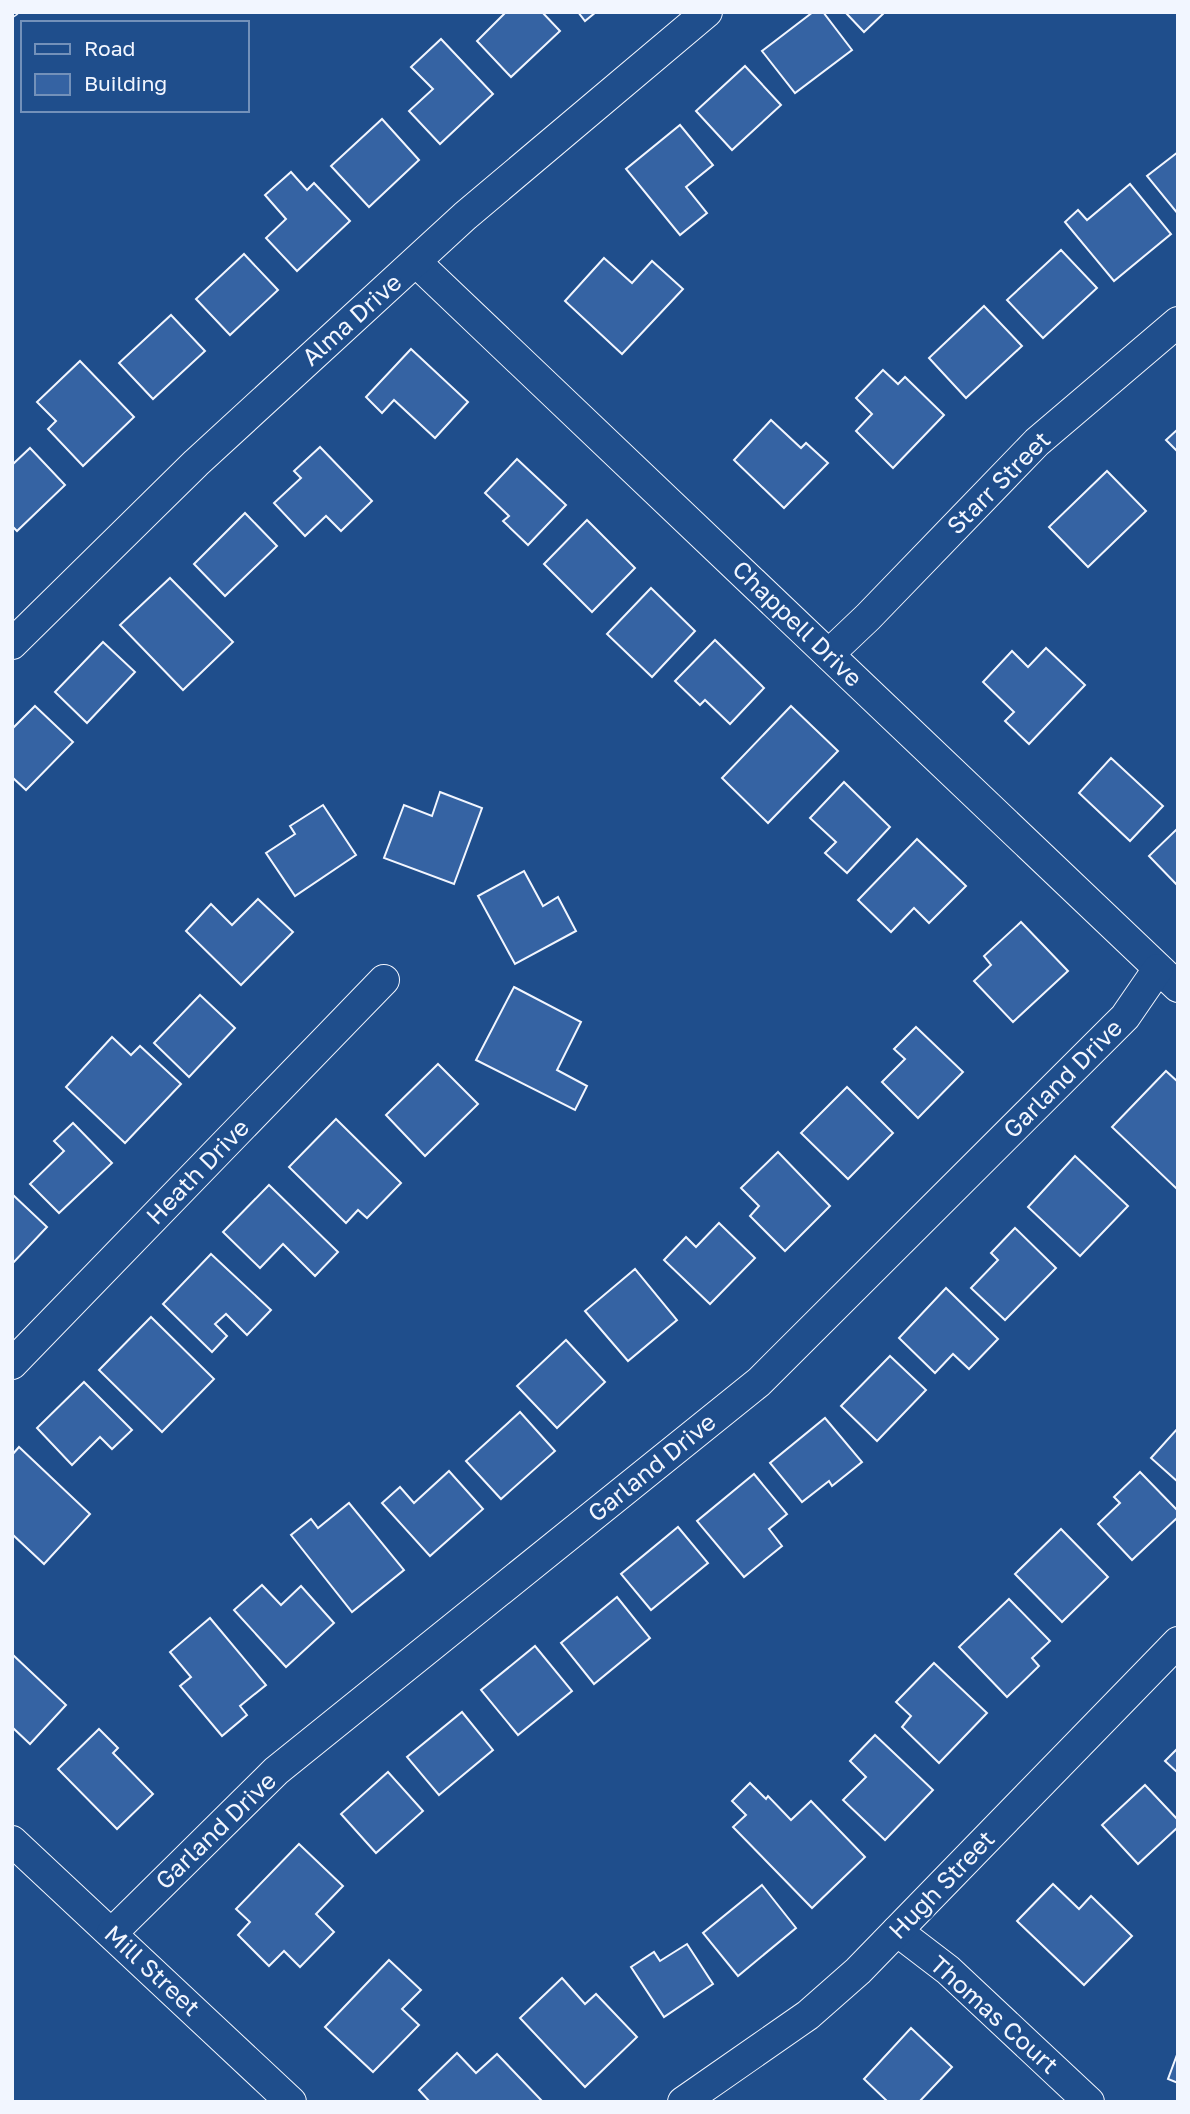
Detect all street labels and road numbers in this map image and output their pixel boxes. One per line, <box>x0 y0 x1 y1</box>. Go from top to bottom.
street label: Alma Drive <box>295 267 407 371</box>
street label: Starr Street <box>940 424 1056 540</box>
street label: Chappell Drive <box>727 554 869 692</box>
street label: Garland Drive <box>997 1013 1127 1143</box>
street label: Heath Drive <box>139 1112 254 1230</box>
street label: Garland Drive <box>581 1406 721 1527</box>
street label: Garland Drive <box>149 1765 281 1895</box>
street label: Hugh Street <box>882 1824 1000 1944</box>
street label: Mill Street <box>99 1919 207 2021</box>
street label: Thomas Court <box>925 1949 1065 2079</box>

